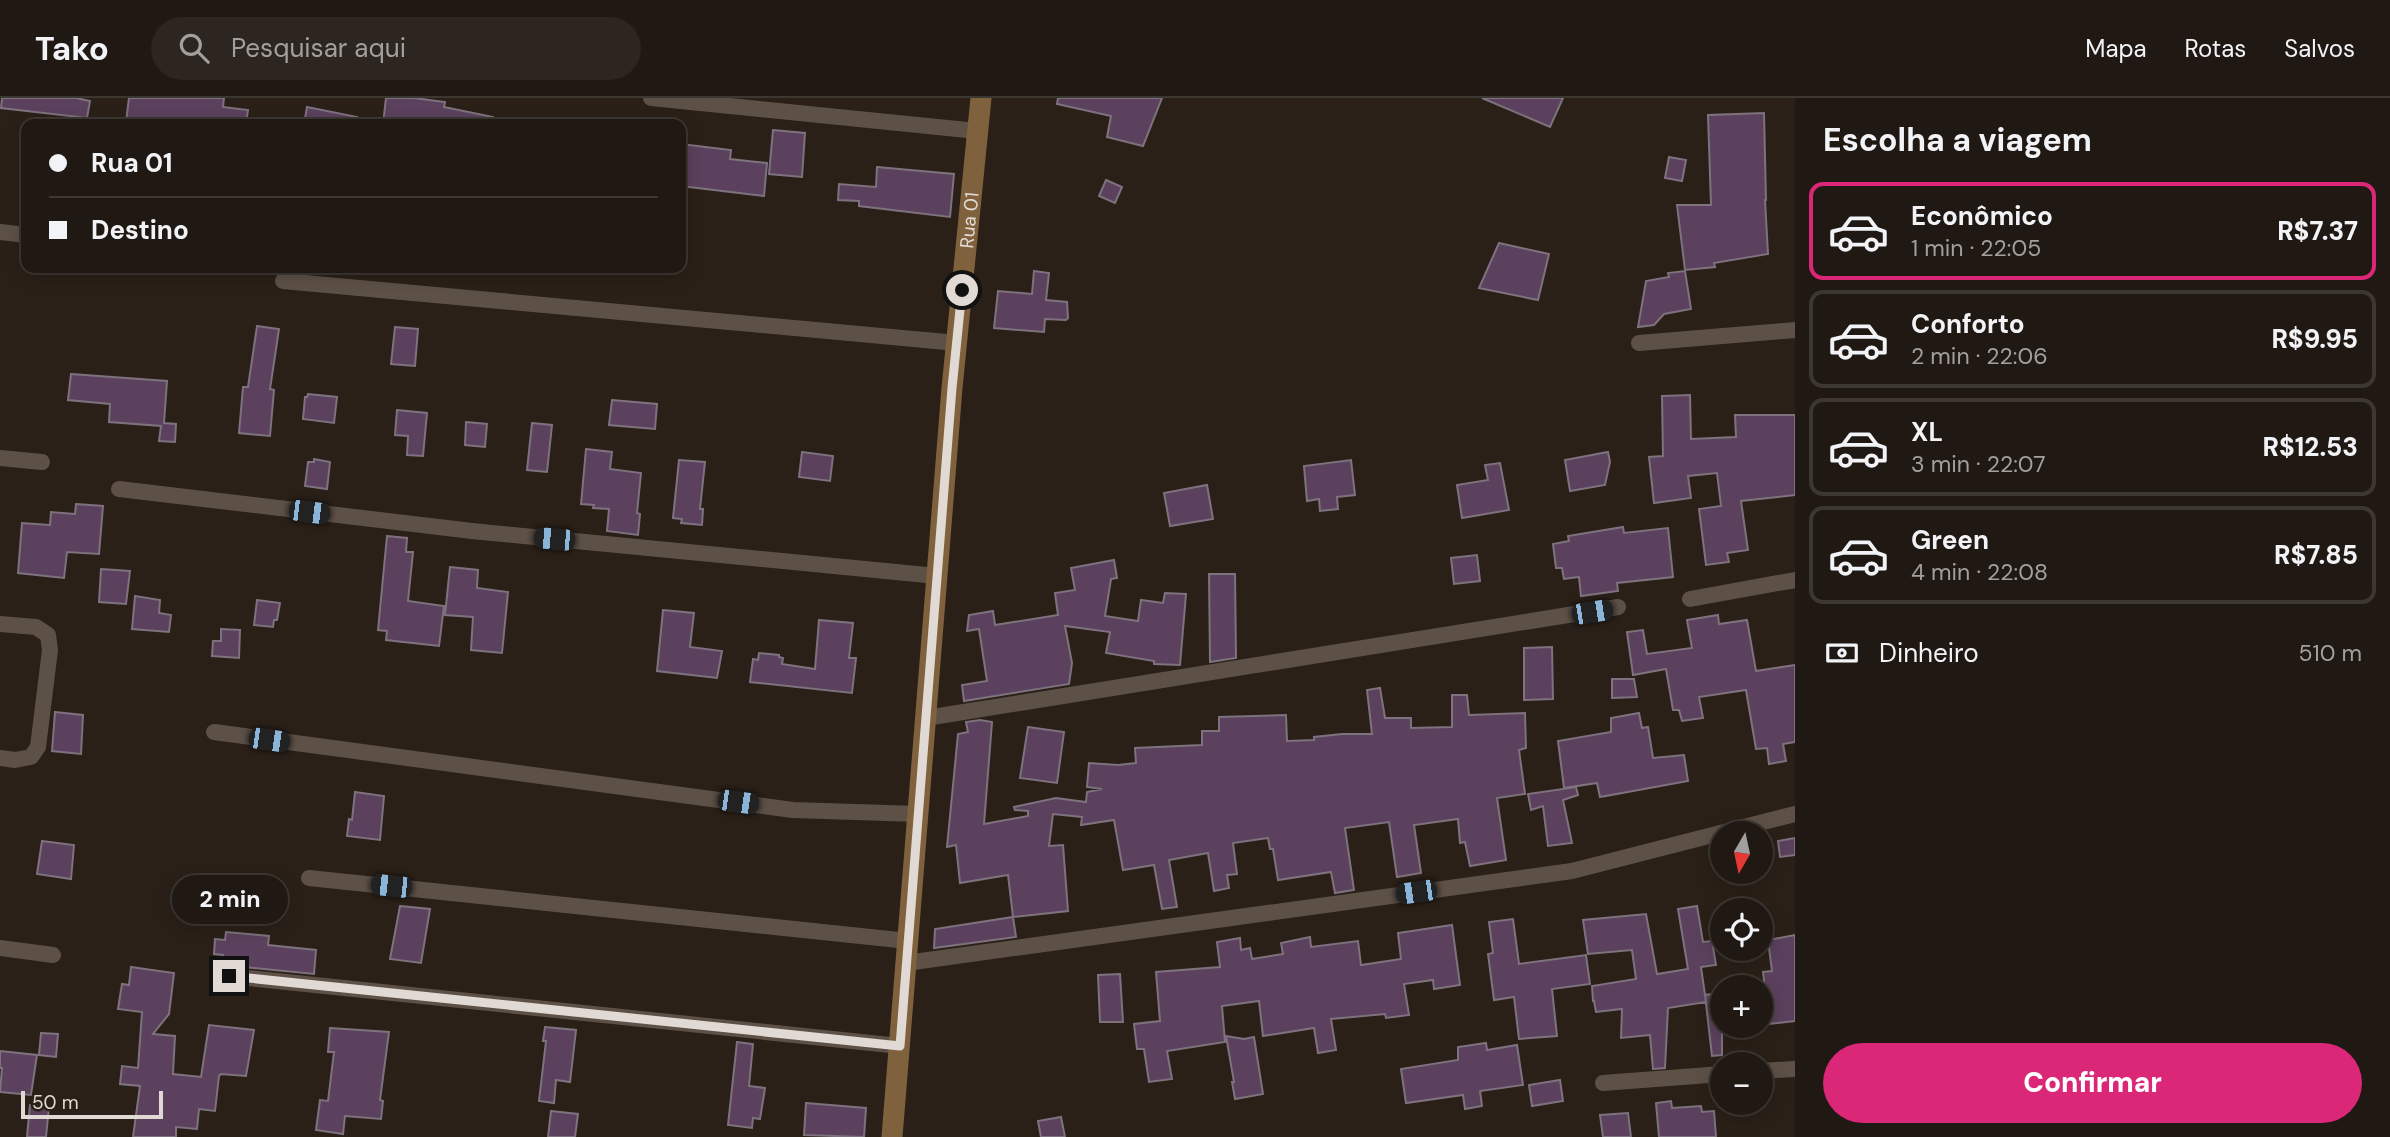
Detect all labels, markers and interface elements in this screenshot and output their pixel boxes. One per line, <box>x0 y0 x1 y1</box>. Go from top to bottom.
search box <box>151 17 641 80</box>
text: Tako <box>35 27 109 70</box>
icon: search <box>175 29 213 67</box>
text: Pesquisar aqui <box>231 31 406 65</box>
text: Mapa <box>2085 33 2147 64</box>
text: Rotas <box>2185 33 2246 64</box>
text: Salvos <box>2284 33 2355 64</box>
text: Escolha a viagem <box>1823 119 2092 161</box>
text: Rua 01 <box>91 146 173 180</box>
street label: Rua 01 <box>954 191 985 250</box>
text: Econômico <box>1911 199 2053 233</box>
icon: car <box>1827 200 1890 263</box>
text: Destino <box>91 213 189 247</box>
text: R$7.37 <box>2277 214 2358 248</box>
text: 1 min · 22:05 <box>1911 233 2041 263</box>
route start <box>946 274 978 306</box>
text: Conforto <box>1911 307 2025 341</box>
icon: car <box>1827 308 1890 371</box>
text: R$9.95 <box>2271 322 2358 356</box>
text: 2 min · 22:06 <box>1911 341 2048 371</box>
text: XL <box>1911 415 1943 449</box>
icon: car <box>1827 416 1890 479</box>
text: R$12.53 <box>2263 430 2358 464</box>
text: 3 min · 22:07 <box>1911 449 2046 479</box>
car <box>287 499 332 525</box>
text: Green <box>1911 523 1989 557</box>
icon: car <box>1827 524 1890 587</box>
car <box>533 527 576 551</box>
text: R$7.85 <box>2274 538 2358 572</box>
text: 4 min · 22:08 <box>1911 557 2048 587</box>
car <box>1570 598 1615 626</box>
icon: cash <box>1823 634 1861 672</box>
text: Dinheiro <box>1879 636 1979 670</box>
text: 510 m <box>2298 638 2362 668</box>
car <box>247 727 292 753</box>
car <box>716 789 761 815</box>
north arrow <box>1710 821 1773 884</box>
map controls <box>1710 821 1773 1115</box>
car <box>370 873 413 899</box>
callout: 2 min <box>171 874 287 924</box>
car <box>1394 879 1439 905</box>
text: 2 min <box>199 884 261 914</box>
button: locate <box>1710 898 1773 961</box>
route end <box>213 960 245 992</box>
button: + <box>1710 975 1773 1038</box>
button: Confirmar <box>1823 1043 2362 1123</box>
button: − <box>1710 1052 1773 1115</box>
scale bar <box>21 1088 163 1120</box>
text: 50 m <box>32 1090 79 1115</box>

